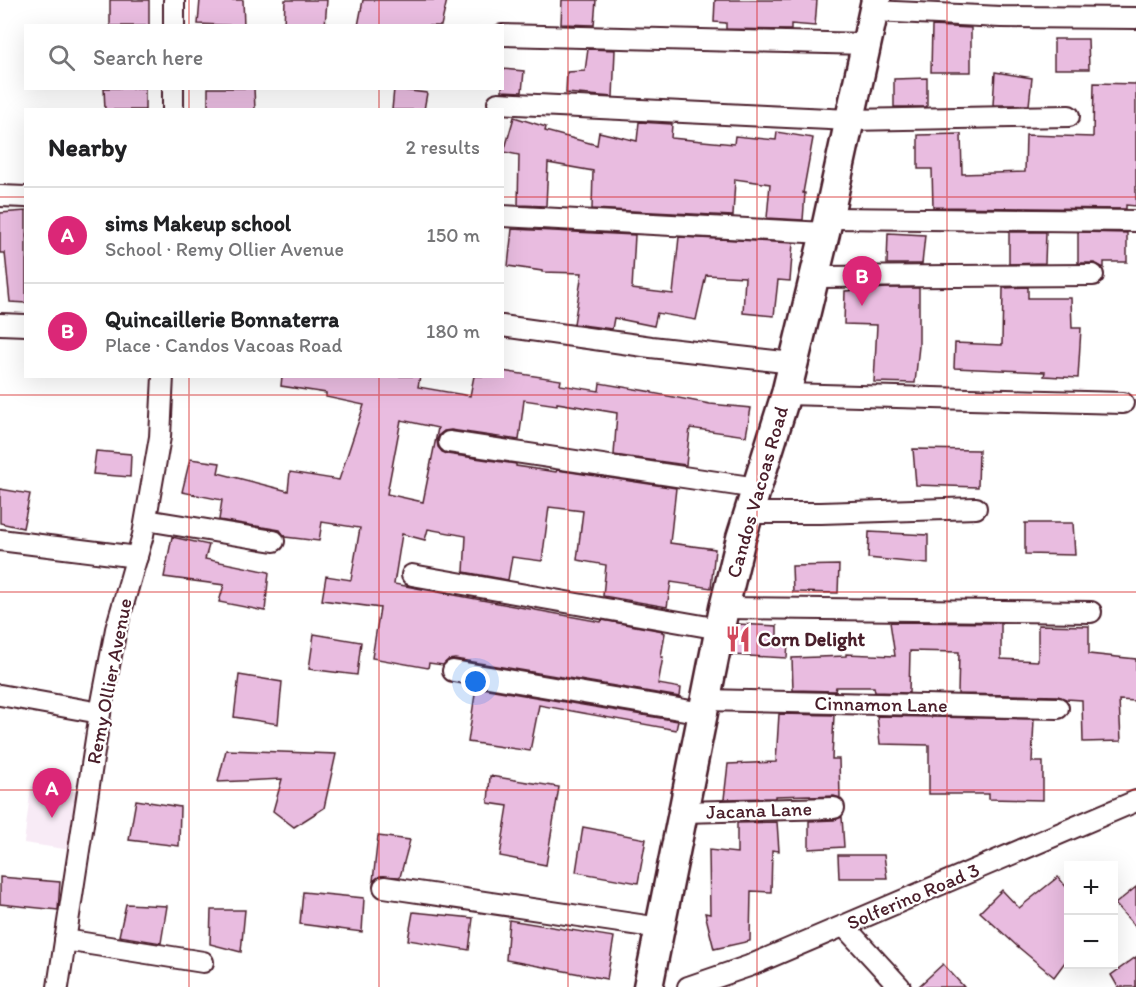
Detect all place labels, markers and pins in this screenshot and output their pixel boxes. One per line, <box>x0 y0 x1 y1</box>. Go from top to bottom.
pin: B <box>842 256 882 306</box>
restaurant icon: Corn Delight <box>723 624 753 654</box>
place label: Corn Delight <box>758 627 866 652</box>
pin: A <box>32 768 72 818</box>

